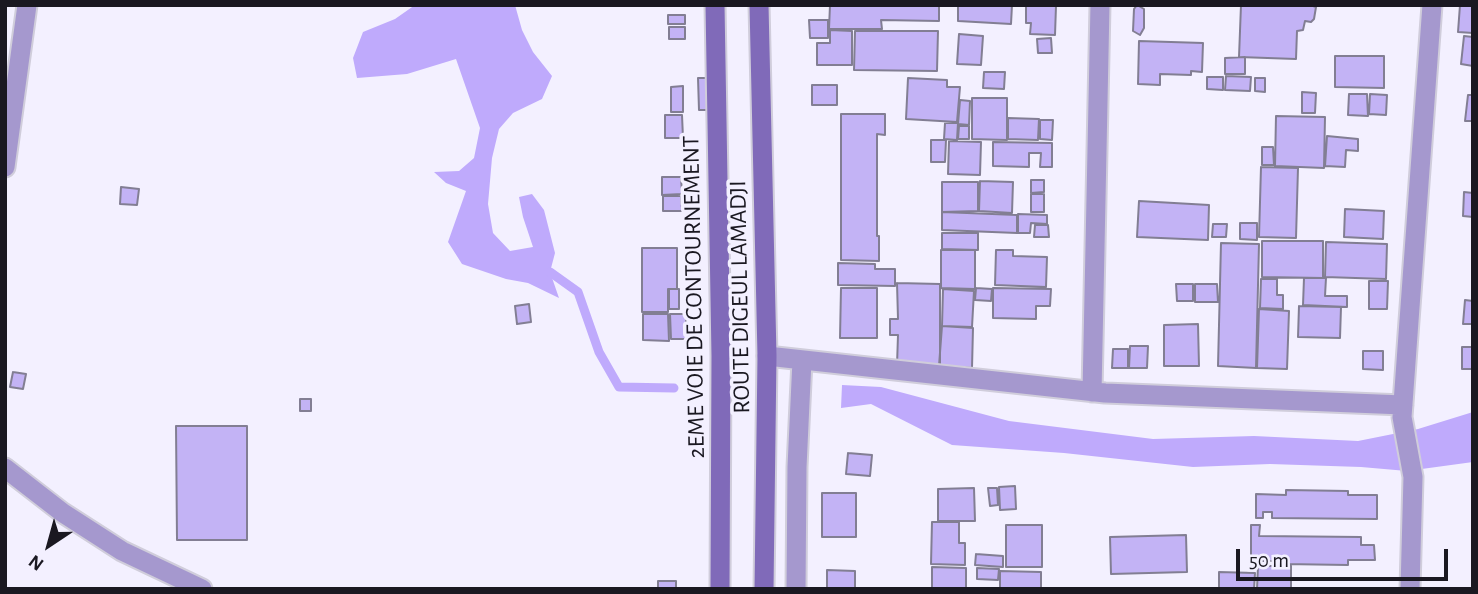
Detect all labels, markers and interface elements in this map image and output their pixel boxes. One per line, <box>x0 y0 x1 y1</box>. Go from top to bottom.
street label: 2EME VOIE DE CONTOURNEMENT <box>677 135 711 459</box>
street label: ROUTE DIGEUL LAMADJI <box>724 180 756 414</box>
north arrow <box>14 510 84 580</box>
scale bar <box>1240 534 1452 578</box>
text: 50 m <box>1249 550 1289 571</box>
text: N <box>25 551 47 574</box>

